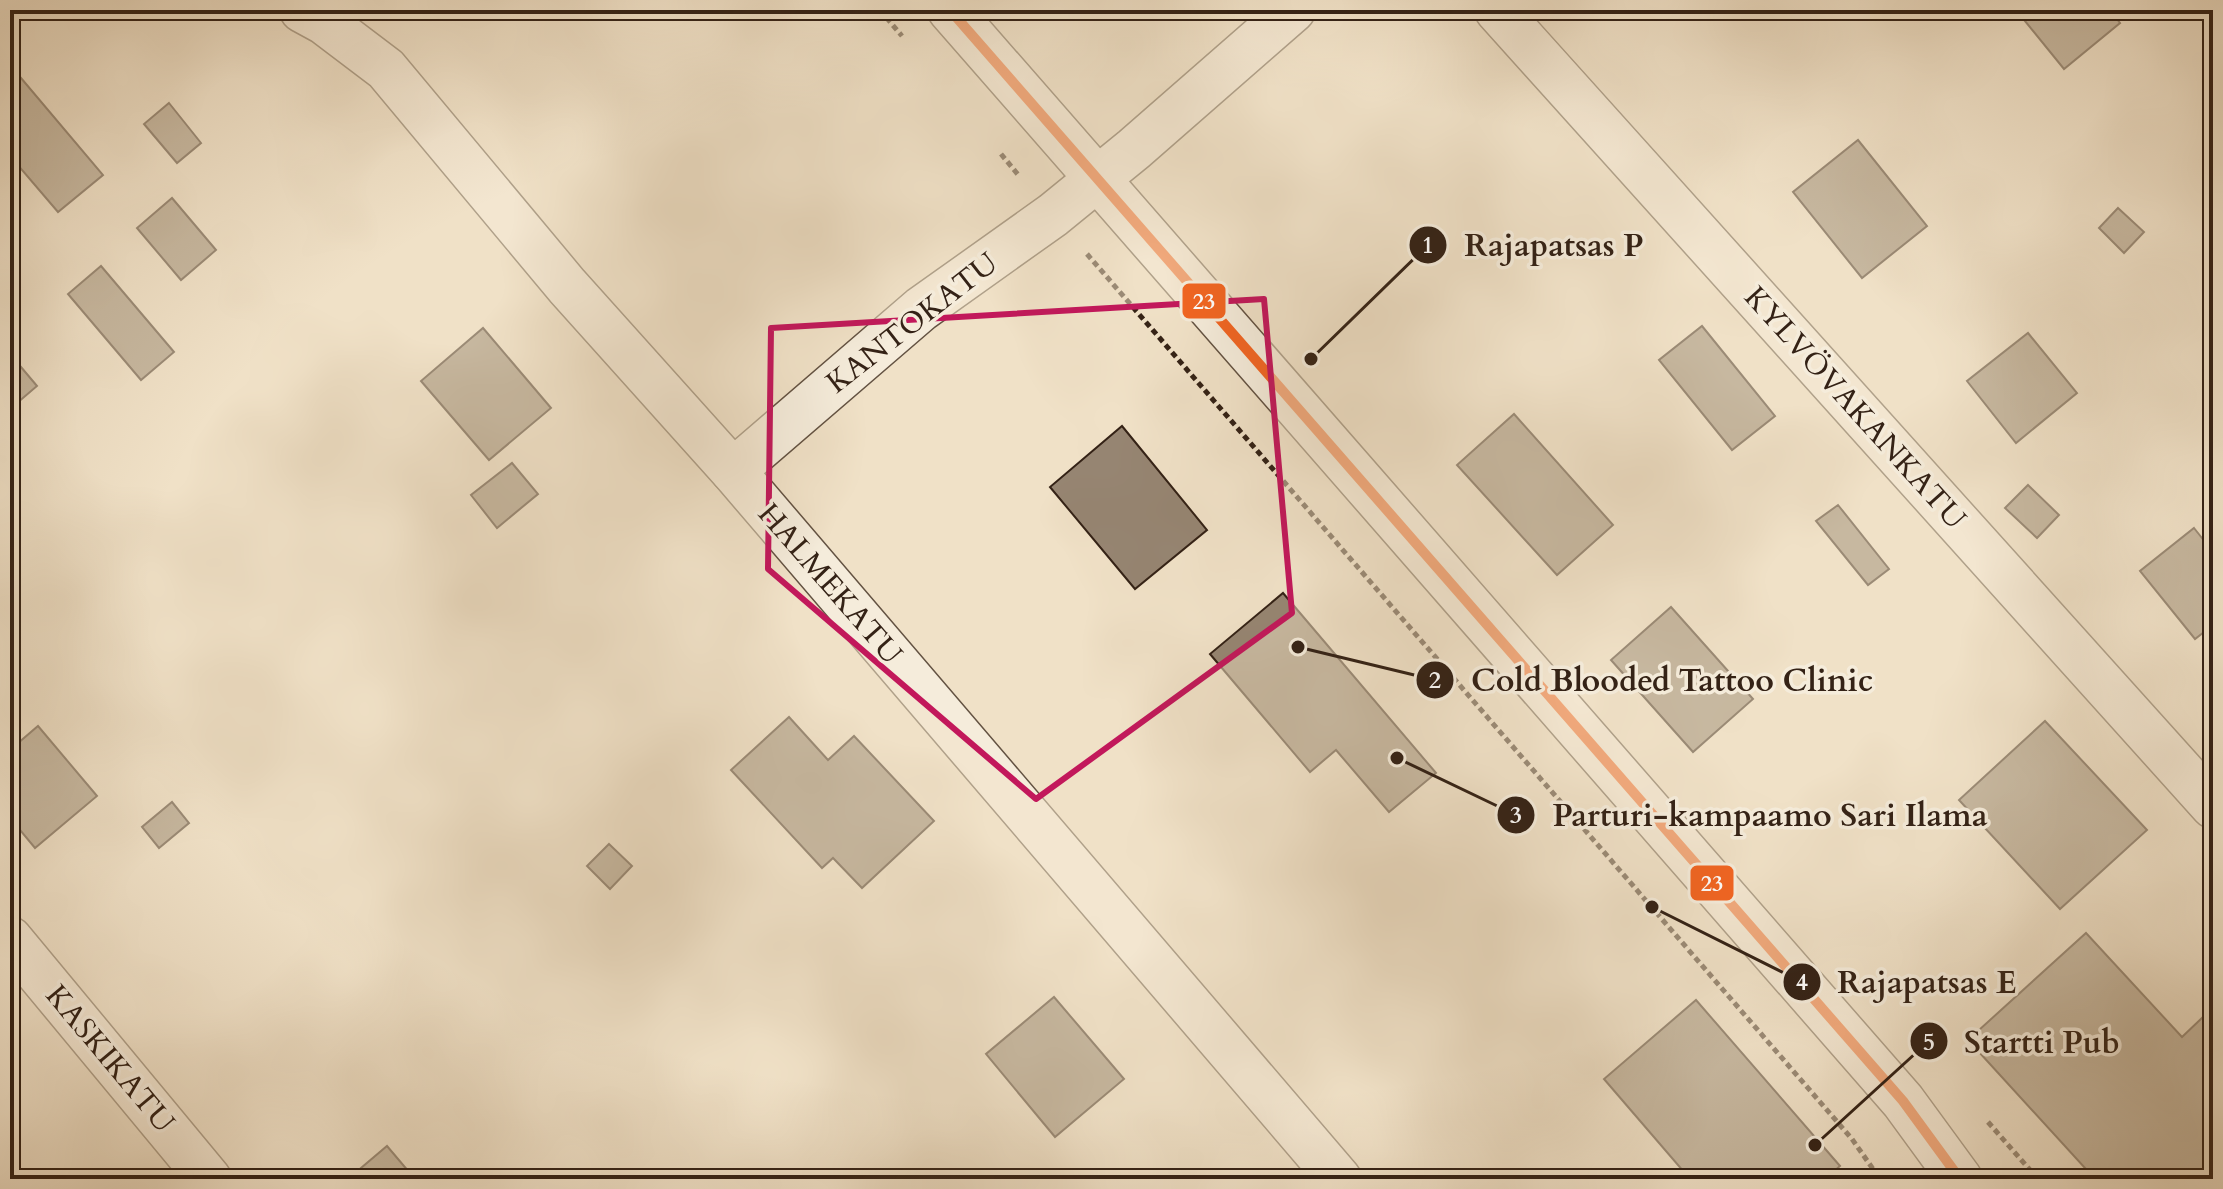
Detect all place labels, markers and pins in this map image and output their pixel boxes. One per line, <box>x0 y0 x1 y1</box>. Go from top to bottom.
callout: Rajapatsas P <box>1408 217 1659 273</box>
callout: Cold Blooded Tattoo Clinic <box>1415 652 1889 708</box>
callout: Parturi-kampaamo Sari Ilama <box>1496 787 2003 843</box>
callout: Rajapatsas E <box>1782 954 2033 1010</box>
callout: Startti Pub <box>1909 1013 2136 1069</box>

